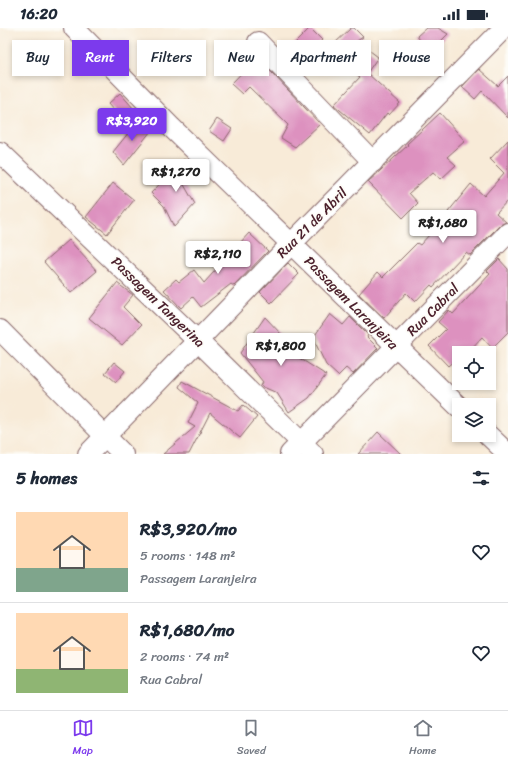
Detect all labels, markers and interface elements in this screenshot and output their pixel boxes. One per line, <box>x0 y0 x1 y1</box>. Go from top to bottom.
text: 16:20 <box>20 1 58 27</box>
chip: Buy <box>12 40 64 76</box>
chip: Rent <box>72 40 129 76</box>
chip: Filters <box>137 40 206 76</box>
chip: New <box>214 40 269 76</box>
chip: Apartment <box>277 40 371 76</box>
chip: House <box>379 40 444 76</box>
pin: R$3,920 <box>95 108 169 142</box>
text: R$3,920 <box>107 109 157 132</box>
pin: R$1,270 <box>139 159 213 193</box>
text: R$1,270 <box>152 160 200 183</box>
street label: Rua 21 de Abril <box>270 181 354 265</box>
pin: R$1,680 <box>406 210 480 244</box>
text: R$1,680 <box>418 211 468 234</box>
pin: R$2,110 <box>181 241 255 275</box>
text: R$2,110 <box>194 242 242 265</box>
street label: Passagem Tangerina <box>105 250 211 354</box>
street label: Passagem Laranjeira <box>298 250 405 357</box>
street label: Rua Cabral <box>401 277 466 342</box>
pin: R$1,800 <box>244 333 318 367</box>
text: R$1,800 <box>256 334 306 357</box>
map controls <box>452 346 496 442</box>
button: locate <box>452 346 496 390</box>
button: layers <box>452 398 496 442</box>
text: 5 homes <box>16 463 77 493</box>
icon: filters <box>470 467 492 489</box>
text: R$3,920/mo <box>140 514 237 544</box>
icon: home <box>48 528 96 576</box>
icon: heart <box>470 541 492 563</box>
text: 5 rooms · 148 m² <box>140 544 235 567</box>
text: Passagem Laranjeira <box>140 567 256 590</box>
text: R$1,680/mo <box>140 615 234 645</box>
icon: home <box>48 629 96 677</box>
icon: heart <box>470 642 492 664</box>
text: 2 rooms · 74 m² <box>140 645 229 668</box>
text: Rua Cabral <box>140 668 202 691</box>
tab: Map <box>72 717 94 760</box>
tab: Saved <box>237 717 266 760</box>
tab: Home <box>409 717 436 760</box>

